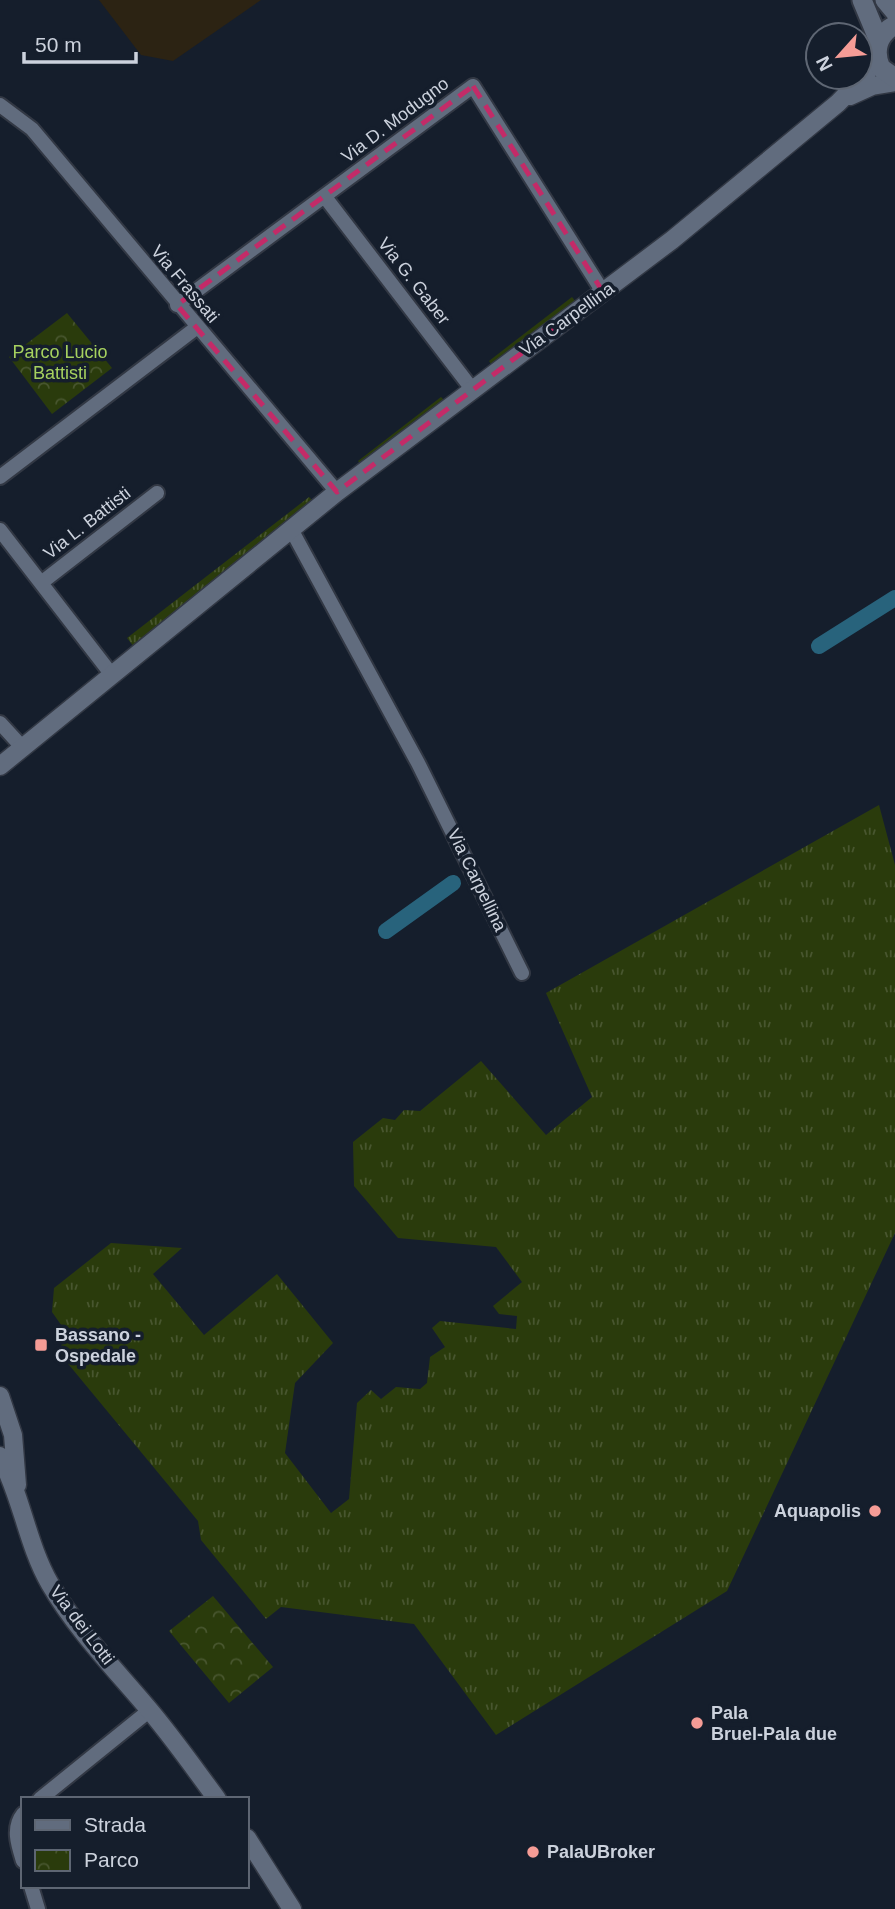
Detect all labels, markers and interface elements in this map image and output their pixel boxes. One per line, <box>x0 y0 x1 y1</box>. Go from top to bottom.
scale bar <box>24 21 136 65</box>
north arrow <box>804 21 874 91</box>
text: 50 m <box>35 33 82 56</box>
text: N <box>812 53 837 74</box>
street label: Via D. Modugno <box>338 73 452 167</box>
street label: Via G. Gaber <box>374 234 454 328</box>
street label: Via Frassati <box>147 241 223 327</box>
street label: Via Carpellina <box>516 277 619 360</box>
park label: Parco Lucio Battisti <box>12 342 108 383</box>
street label: Via L. Battisti <box>40 483 134 563</box>
street label: Via Carpellina <box>444 825 511 935</box>
place label: Bassano - Ospedale <box>55 1325 141 1366</box>
marker: Bassano - Ospedale <box>33 1337 49 1353</box>
place label: Aquapolis <box>774 1501 861 1521</box>
marker: Aquapolis <box>867 1503 883 1519</box>
street label: Via dei Lotti <box>46 1582 118 1668</box>
place label: Pala Bruel-Pala due <box>711 1703 837 1744</box>
marker: Pala Bruel-Pala due <box>689 1715 705 1731</box>
legend <box>21 1797 248 1888</box>
text: Strada <box>84 1813 146 1836</box>
place label: PalaUBroker <box>547 1842 655 1862</box>
marker: PalaUBroker <box>525 1844 541 1860</box>
text: Parco <box>84 1848 139 1871</box>

